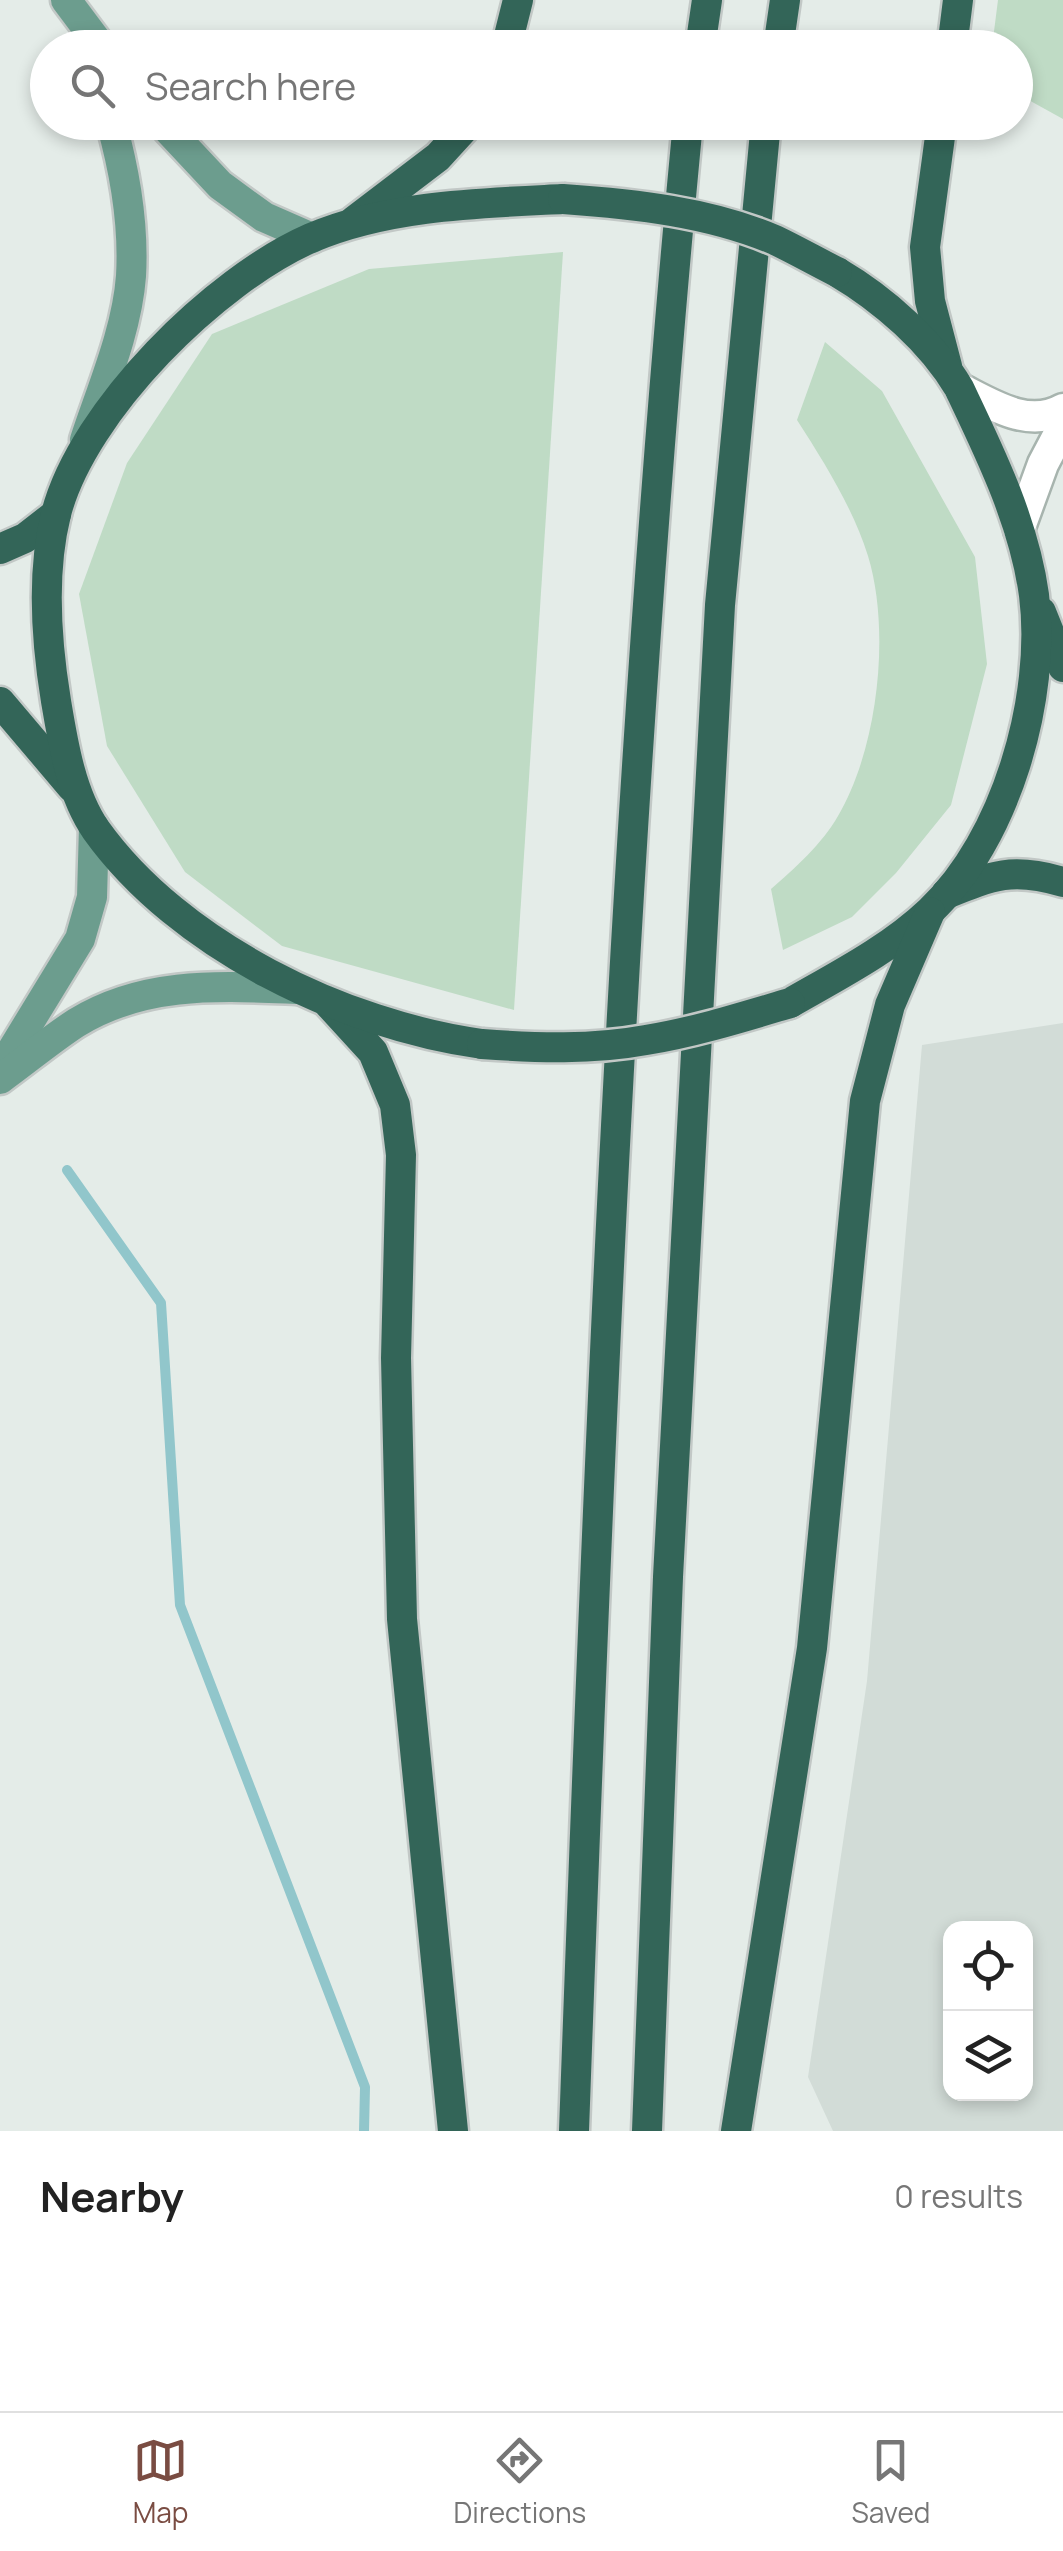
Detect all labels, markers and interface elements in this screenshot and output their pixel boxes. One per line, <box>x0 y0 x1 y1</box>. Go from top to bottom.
search box <box>30 30 1033 140</box>
icon: search <box>65 58 120 113</box>
text: Search here <box>145 59 356 111</box>
map controls <box>943 1921 1033 2101</box>
button: locate <box>943 1921 1033 2011</box>
button: layers <box>943 2011 1033 2101</box>
text: Nearby <box>40 2167 184 2225</box>
text: 0 results <box>894 2174 1023 2218</box>
tab: Map <box>133 2433 188 2531</box>
tab: Directions <box>454 2433 586 2531</box>
tab: Saved <box>851 2433 930 2531</box>

